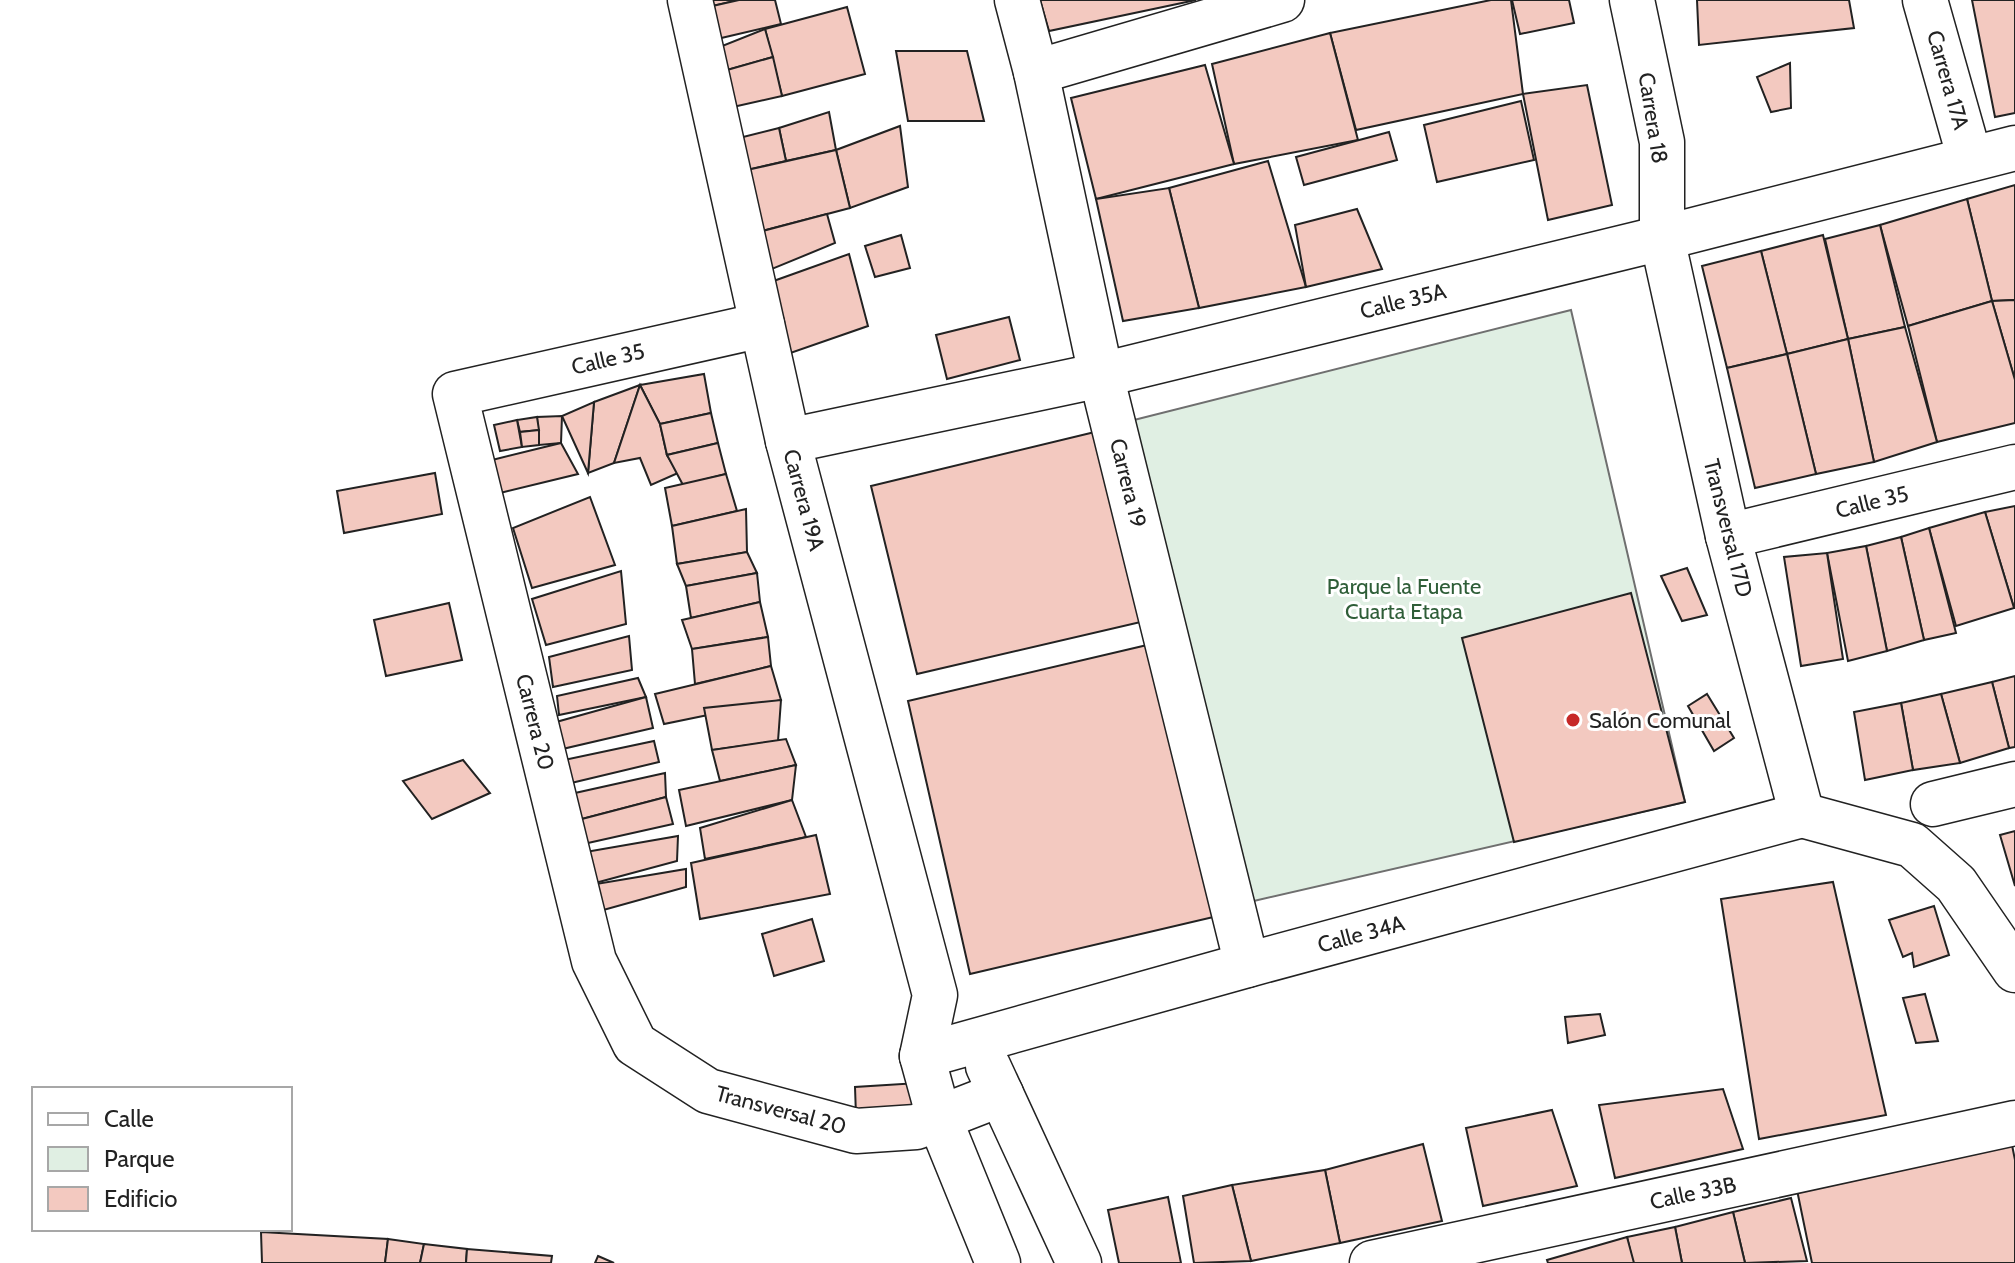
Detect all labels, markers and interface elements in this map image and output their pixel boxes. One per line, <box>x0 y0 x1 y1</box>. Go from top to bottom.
street label: Carrera 17A <box>1921 27 1975 133</box>
street label: Carrera 18 <box>1632 71 1674 165</box>
street label: Calle 35A <box>1357 277 1449 325</box>
street label: Calle 35 <box>569 337 647 381</box>
street label: Carrera 19 <box>1104 436 1152 530</box>
street label: Carrera 19A <box>778 446 831 554</box>
street label: Transversal 17D <box>1698 456 1758 600</box>
street label: Calle 35 <box>1833 480 1911 524</box>
park label: Parque la Fuente Cuarta Etapa <box>1327 573 1481 625</box>
street label: Carrera 20 <box>510 671 560 773</box>
place label: Salón Comunal <box>1589 707 1732 734</box>
marker: Salón Comunal <box>1564 711 1582 729</box>
street label: Calle 34A <box>1315 909 1408 959</box>
street label: Transversal 20 <box>713 1080 849 1140</box>
legend <box>32 1087 292 1231</box>
text: Calle <box>104 1104 154 1133</box>
text: Parque <box>104 1144 174 1173</box>
street label: Calle 33B <box>1647 1171 1739 1215</box>
text: Edificio <box>104 1184 178 1213</box>

